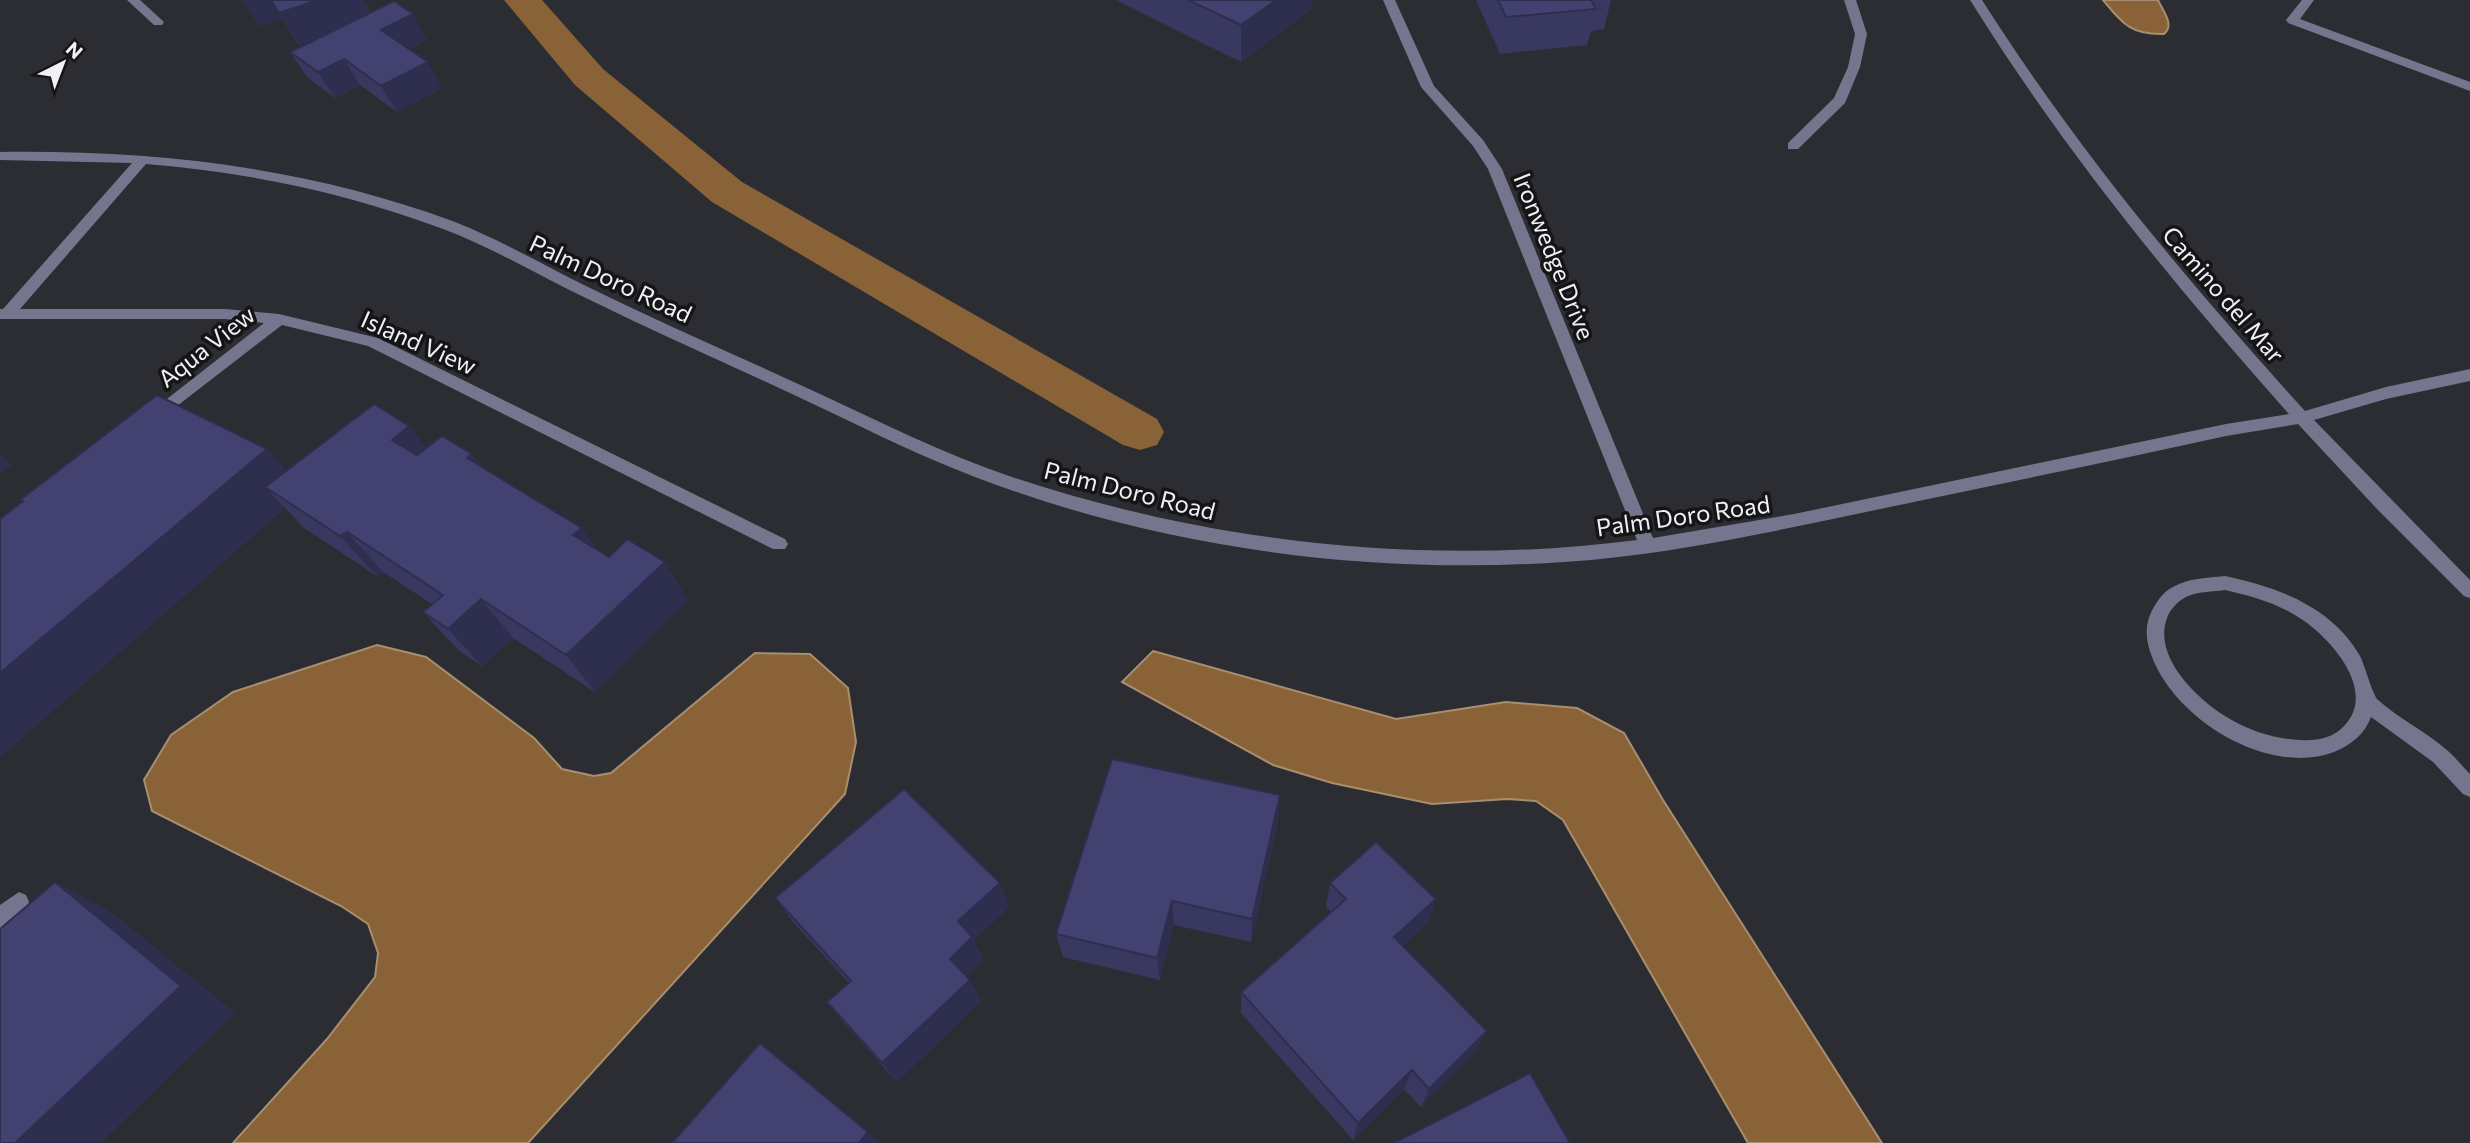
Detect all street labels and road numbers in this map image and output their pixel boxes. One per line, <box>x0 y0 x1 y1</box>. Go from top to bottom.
street label: Ironwedge Drive <box>1508 169 1602 343</box>
street label: Camino del Mar <box>2157 220 2291 368</box>
street label: Palm Doro Road <box>525 228 697 328</box>
street label: Aqua View <box>152 299 260 393</box>
street label: Island View <box>357 304 481 380</box>
street label: Palm Doro Road <box>1041 455 1219 525</box>
street label: Palm Doro Road <box>1594 488 1772 542</box>

